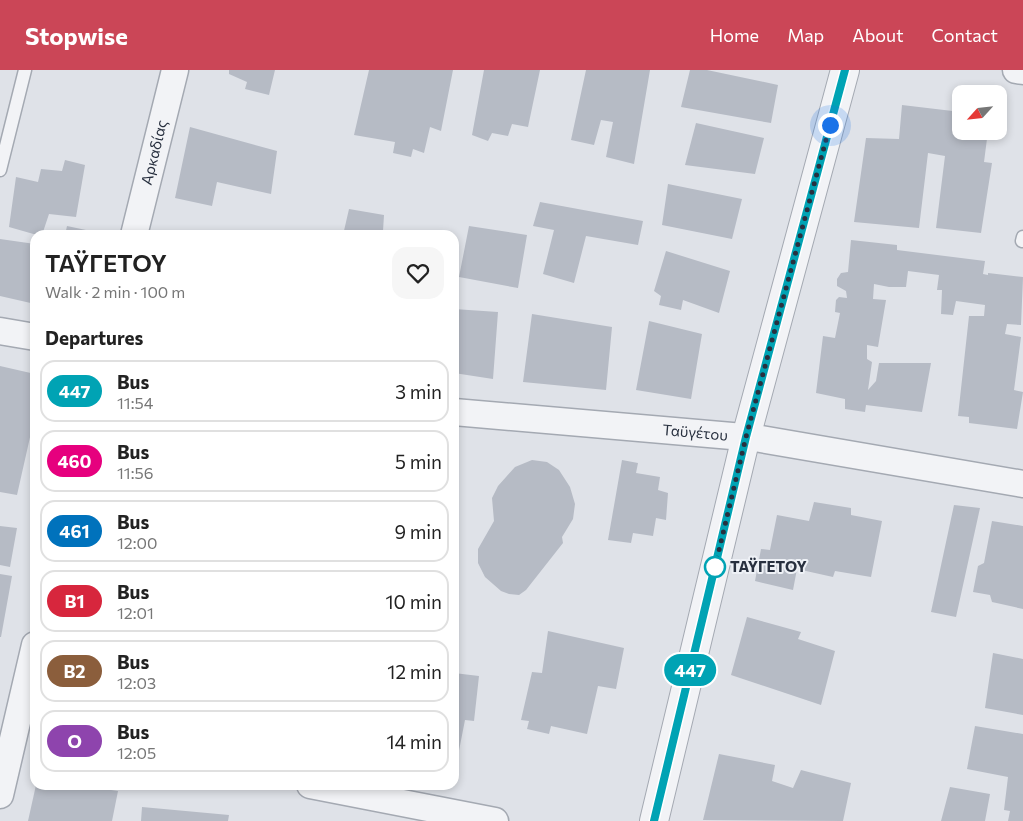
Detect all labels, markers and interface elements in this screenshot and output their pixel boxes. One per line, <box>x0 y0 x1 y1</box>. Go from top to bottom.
text: Stopwise <box>25 21 128 50</box>
text: Home <box>710 24 759 46</box>
text: Map <box>787 24 824 46</box>
text: About <box>852 24 904 46</box>
text: Contact <box>932 24 998 46</box>
north arrow <box>952 85 1008 140</box>
map controls <box>952 85 1007 140</box>
your location <box>818 113 843 138</box>
street label: Αρκαδίας <box>137 118 170 187</box>
button: heart <box>392 247 444 299</box>
text: ΤΑΫΓΕΤΟΥ <box>45 248 167 277</box>
text: Walk · 2 min · 100 m <box>45 282 185 301</box>
text: Departures <box>45 326 143 349</box>
text: Bus <box>117 370 149 393</box>
text: 447 <box>59 380 90 402</box>
text: 3 min <box>395 380 442 403</box>
text: 11:54 <box>117 393 153 412</box>
street label: Ταϋγέτου <box>662 420 729 444</box>
text: Bus <box>117 440 149 463</box>
text: 460 <box>57 450 92 472</box>
text: 5 min <box>395 450 442 473</box>
text: 11:56 <box>117 463 153 482</box>
text: Bus <box>117 510 149 533</box>
text: 461 <box>59 520 90 542</box>
text: 9 min <box>394 520 442 543</box>
text: 12:00 <box>117 533 157 552</box>
marker: ΤΑΫΓΕΤΟΥ <box>704 556 726 578</box>
place label: ΤΑΫΓΕΤΟΥ <box>730 557 807 575</box>
text: Bus <box>117 580 149 603</box>
text: Β1 <box>64 590 85 612</box>
text: 10 min <box>385 590 442 613</box>
text: 12:01 <box>117 603 154 622</box>
text: Bus <box>117 650 149 673</box>
line badge: 447 <box>661 654 719 686</box>
text: 447 <box>674 659 706 681</box>
text: Β2 <box>63 660 86 682</box>
text: 12 min <box>387 660 442 683</box>
text: 12:03 <box>117 673 156 692</box>
text: Bus <box>117 720 149 743</box>
text: Ο <box>67 730 82 752</box>
text: 14 min <box>386 730 442 753</box>
text: 12:05 <box>117 743 156 762</box>

